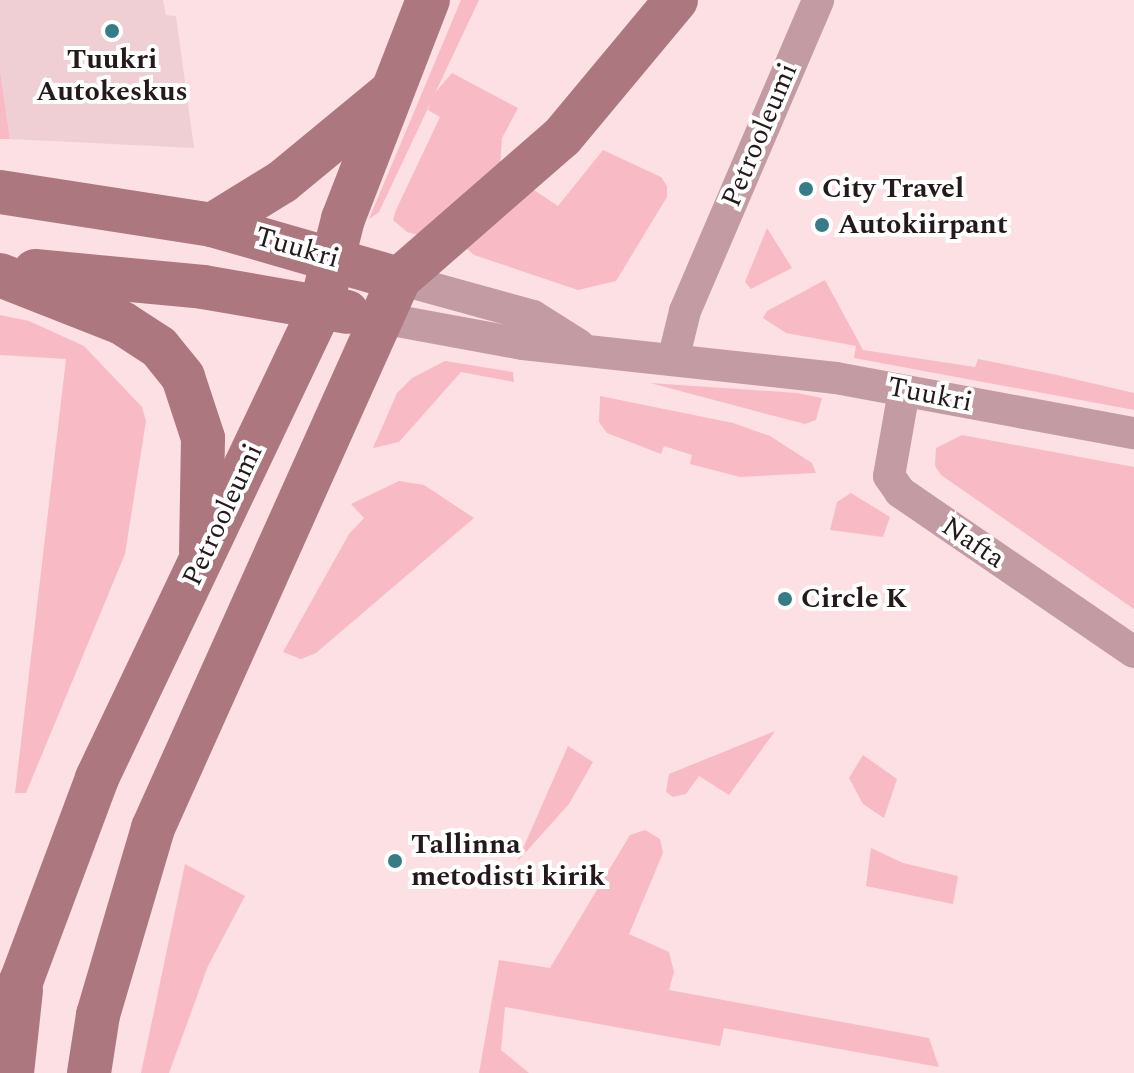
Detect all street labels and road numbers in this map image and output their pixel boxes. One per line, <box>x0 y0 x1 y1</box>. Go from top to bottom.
street label: Petrooleumi <box>715 58 805 212</box>
street label: Tuukri <box>251 220 343 276</box>
street label: Tuukri <box>885 370 975 420</box>
street label: Petrooleumi <box>175 439 271 591</box>
street label: Nafta <box>935 510 1011 576</box>

